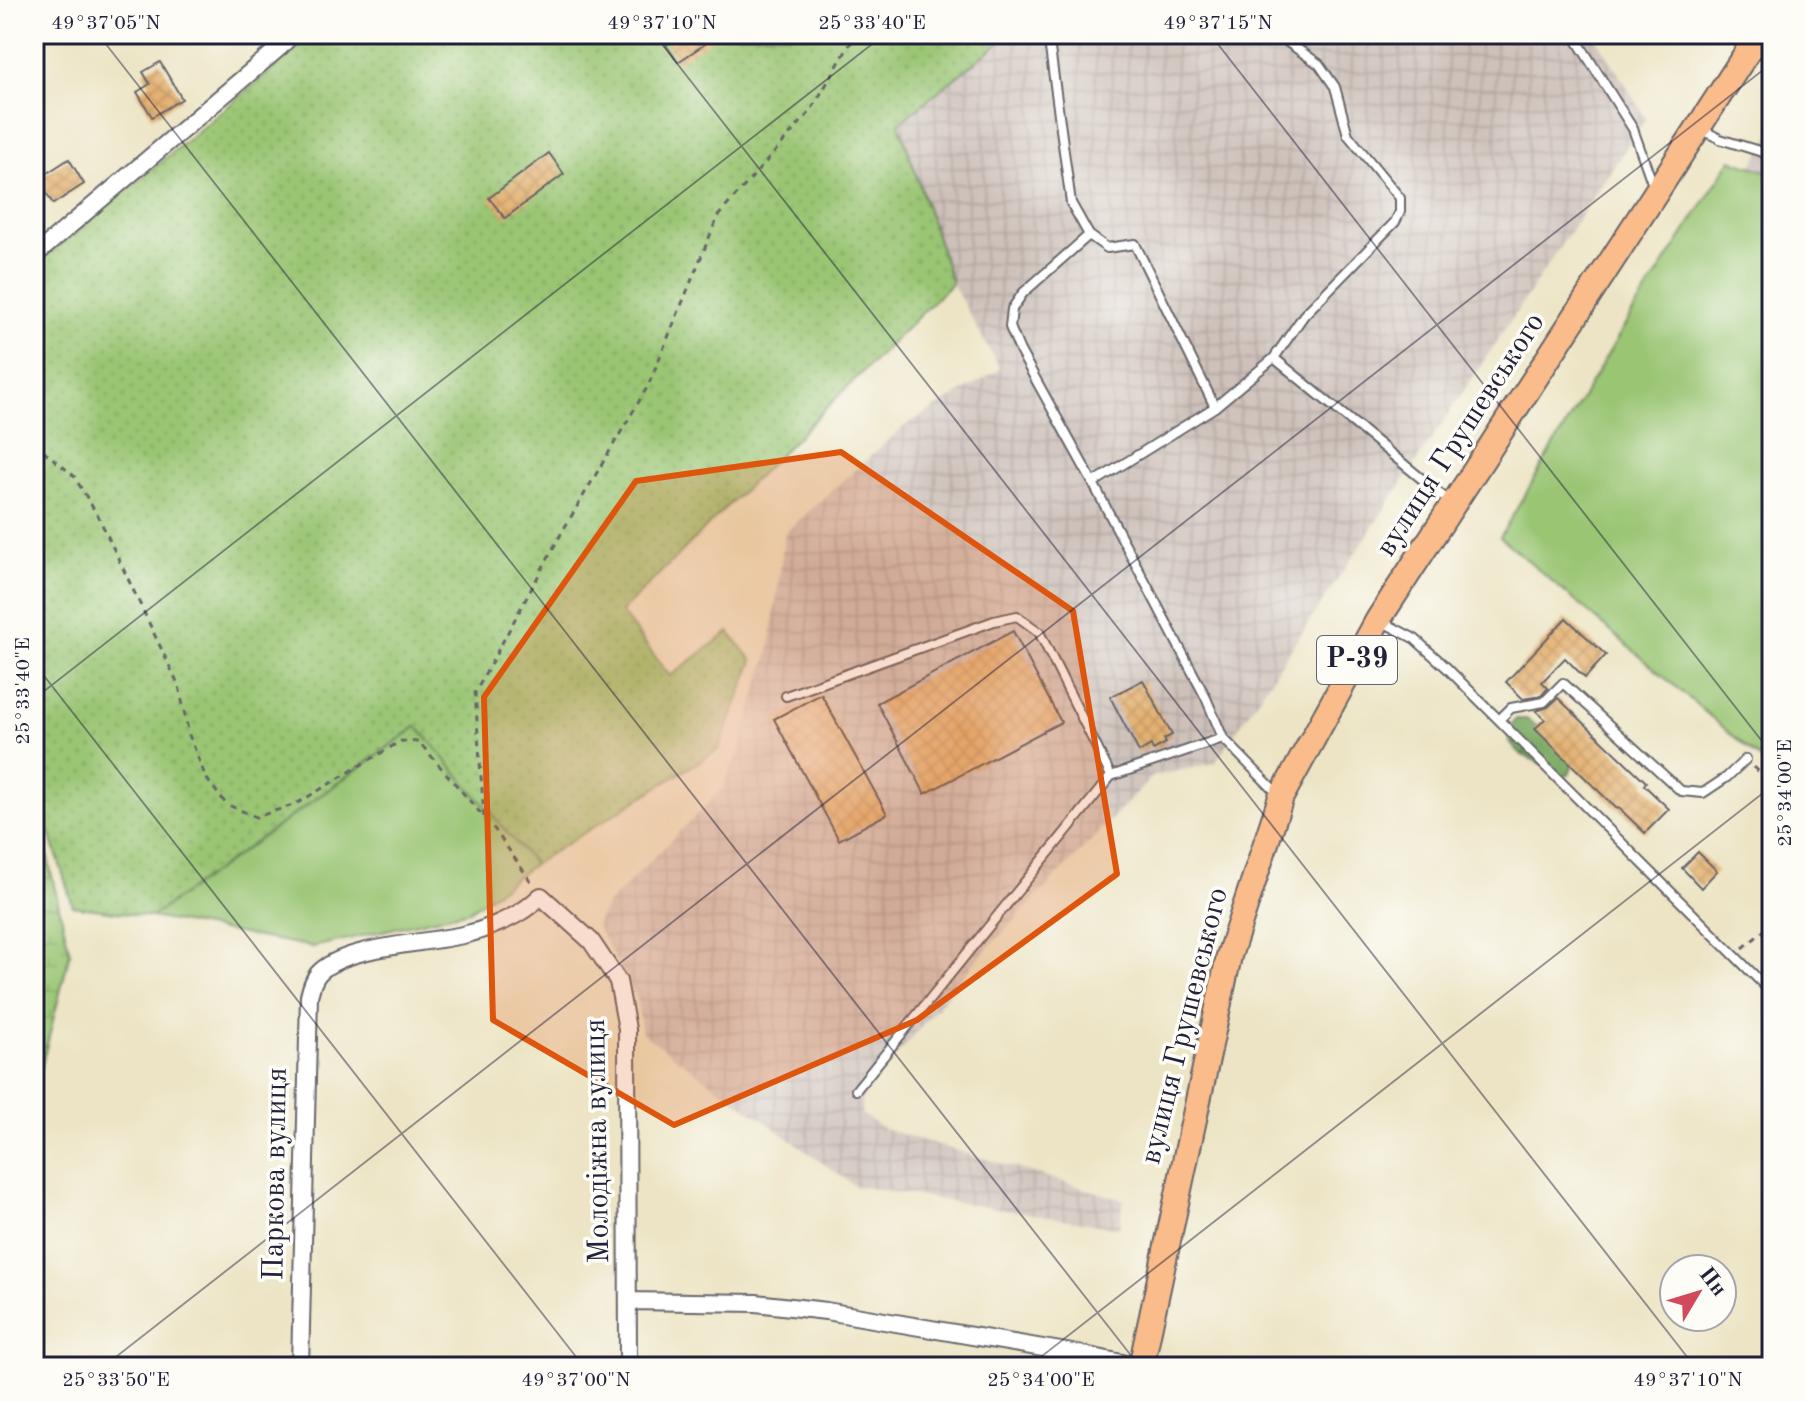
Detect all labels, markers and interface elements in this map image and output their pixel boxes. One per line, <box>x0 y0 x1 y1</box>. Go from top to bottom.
text: 49°37'05"N <box>51 14 161 34</box>
text: 49°37'10"N <box>607 14 717 34</box>
text: 25°33'40"E <box>818 14 926 34</box>
text: 49°37'15"N <box>1163 14 1273 34</box>
street label: вулиця Грушевського <box>1371 308 1551 562</box>
road number: Р-39 <box>1317 636 1397 684</box>
text: 25°33'40"E <box>14 637 34 745</box>
text: 25°34'00"E <box>1776 739 1796 847</box>
street label: вулиця Грушевського <box>1136 885 1234 1167</box>
street label: Молодіжна вулиця <box>581 1018 615 1264</box>
street label: Паркова вулиця <box>259 1067 293 1281</box>
north arrow <box>1658 1253 1738 1333</box>
text: Пн <box>1694 1263 1730 1301</box>
text: 25°33'50"E <box>62 1371 170 1391</box>
text: 49°37'00"N <box>521 1371 631 1391</box>
text: 25°34'00"E <box>987 1371 1095 1391</box>
text: 49°37'10"N <box>1633 1371 1743 1391</box>

